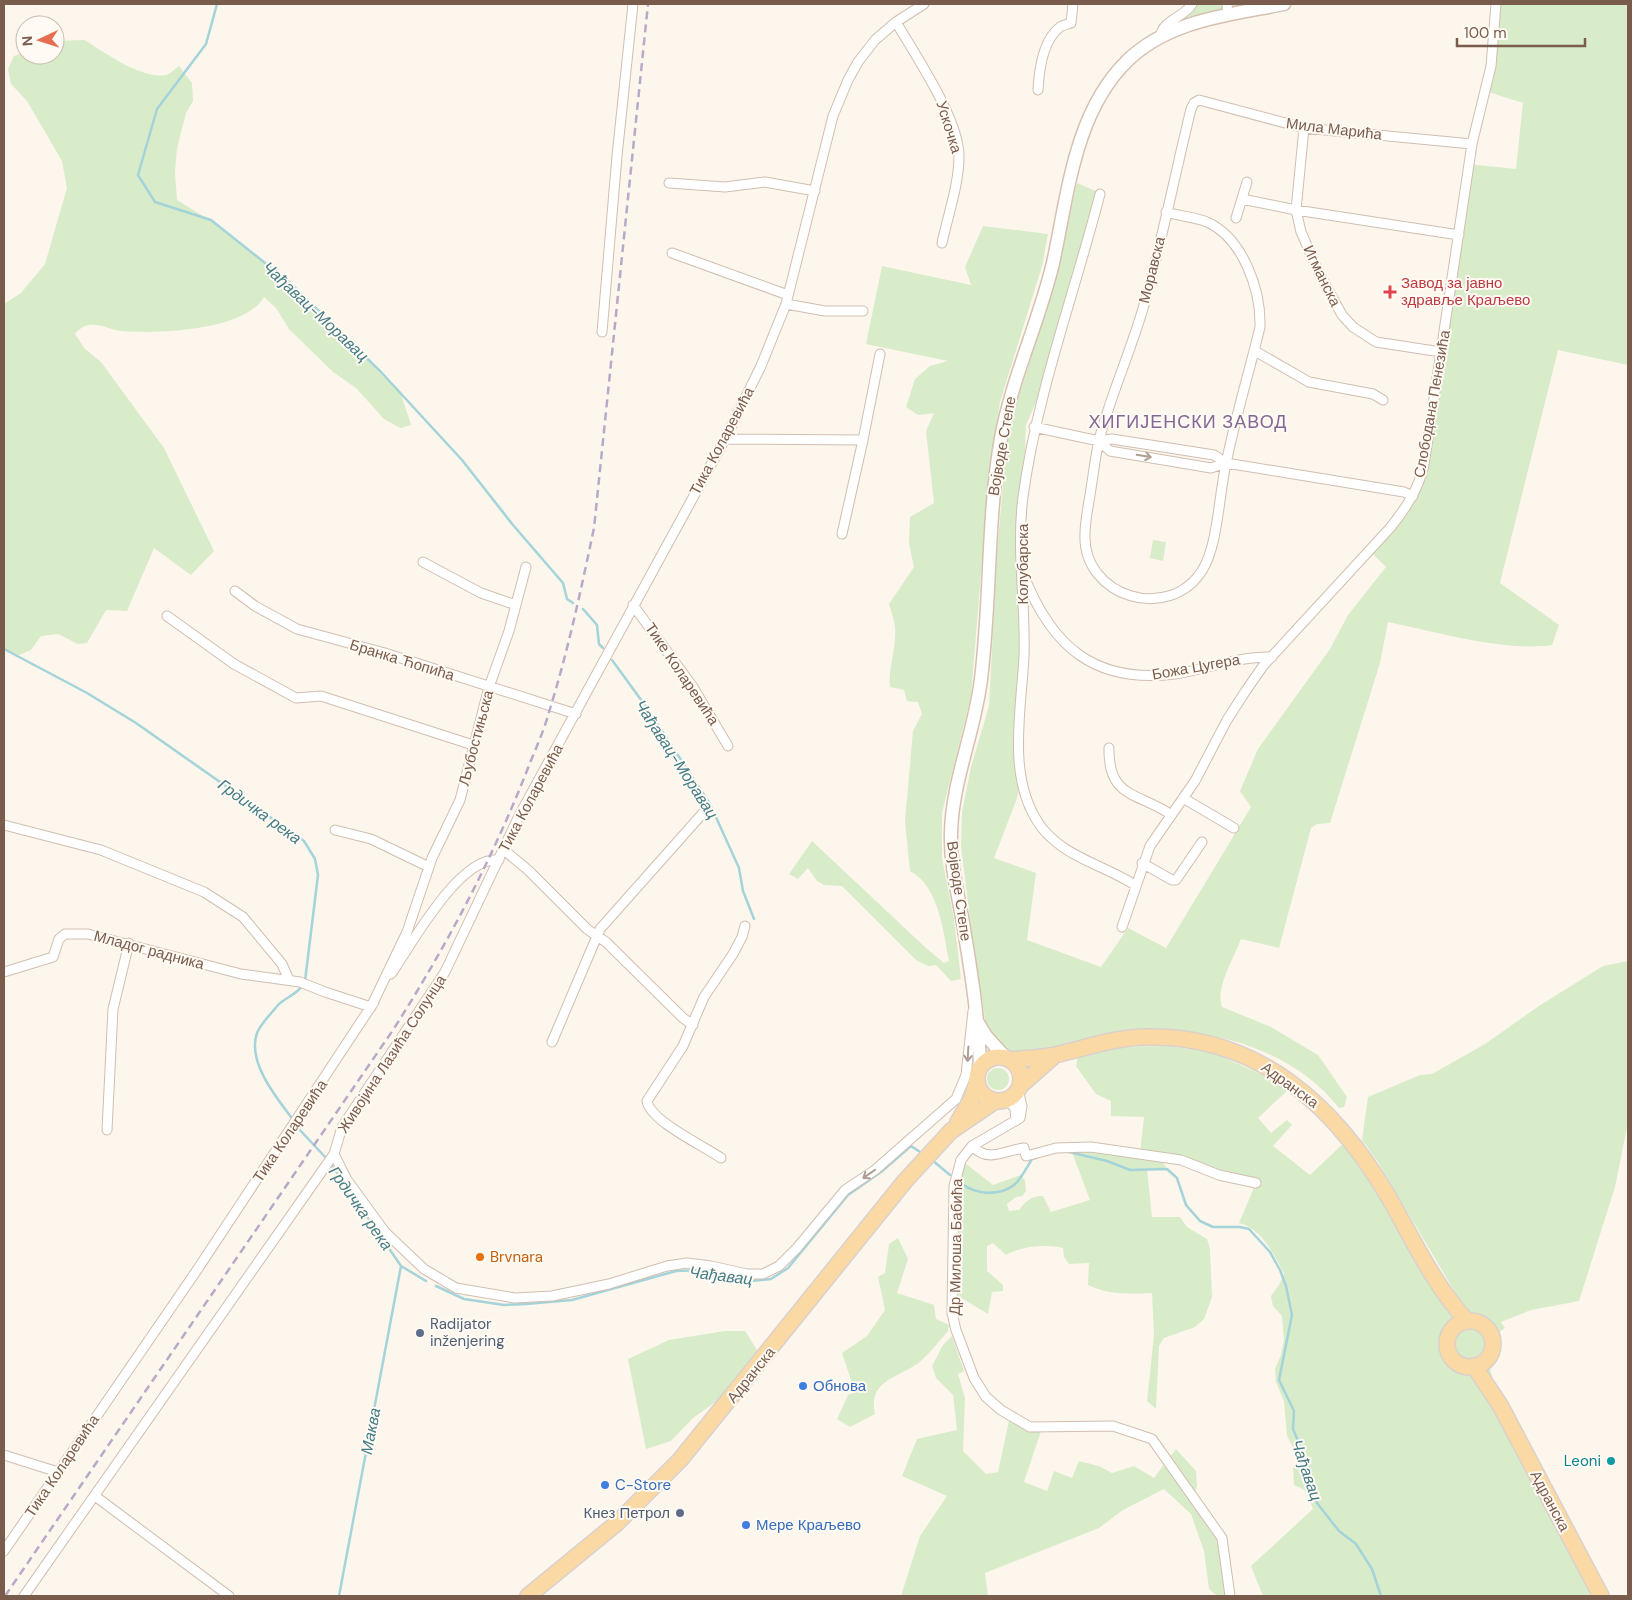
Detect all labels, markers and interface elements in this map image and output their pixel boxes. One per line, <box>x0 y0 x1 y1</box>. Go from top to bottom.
north arrow <box>15 15 65 65</box>
scale bar <box>1457 15 1584 47</box>
text: 100 m <box>1464 23 1507 43</box>
text: N <box>18 35 36 47</box>
street label: Ускочка <box>932 98 967 156</box>
street label: Мила Марића <box>1285 113 1384 145</box>
street label: Моравска <box>1134 234 1170 306</box>
street label: Игманска <box>1299 242 1346 311</box>
water label: Чађавац-Моравац <box>258 257 373 366</box>
place label: Завод за јавно здравље Краљево <box>1401 273 1530 310</box>
marker: Завод за јавно здравље Краљево <box>1383 285 1397 299</box>
street label: Слободана Пенезића <box>1409 328 1455 479</box>
street label: Тика Коларевића <box>685 383 759 499</box>
street label: Војводе Степе <box>983 395 1021 497</box>
district label: ХИГИЈЕНСКИ ЗАВОД <box>1089 410 1287 434</box>
one-way arrow <box>1135 452 1151 462</box>
street label: Колубарска <box>1013 523 1033 604</box>
street label: Тике Коларевића <box>640 619 724 730</box>
street label: Бранка Ћопића <box>347 635 457 686</box>
street label: Божа Цугера <box>1150 649 1242 685</box>
street label: Љубостињска <box>454 687 499 788</box>
water label: Чађавац-Моравац <box>630 696 723 823</box>
street label: Тика Коларевића <box>494 740 568 856</box>
water label: Грдичка река <box>214 774 306 849</box>
street label: Војводе Степе <box>942 840 976 942</box>
street label: Младог радника <box>92 926 207 975</box>
street label: Живојина Лазића Солунца <box>333 970 451 1137</box>
one-way arrow <box>963 1046 972 1062</box>
street label: Адранска <box>1257 1057 1323 1113</box>
street label: Тика Коларевића <box>248 1075 332 1186</box>
water label: Грдичка река <box>324 1162 397 1255</box>
one-way arrow <box>862 1169 876 1179</box>
street label: Др Милоша Бабића <box>945 1178 967 1316</box>
place label: Brvnara <box>490 1247 543 1267</box>
marker: Brvnara <box>474 1251 486 1263</box>
water label: Чађавац <box>688 1261 754 1290</box>
place label: Radijator inženjering <box>430 1314 505 1351</box>
marker: Radijator inženjering <box>414 1327 426 1339</box>
street label: Адранска <box>722 1342 780 1407</box>
place label: Обнова <box>813 1376 867 1396</box>
marker: Обнова <box>797 1380 809 1392</box>
water label: Маква <box>356 1406 385 1456</box>
street label: Тика Коларевића <box>20 1410 104 1521</box>
water label: Чађавац <box>1286 1437 1327 1504</box>
place label: Leoni <box>1564 1451 1601 1471</box>
marker: Leoni <box>1605 1455 1617 1467</box>
street label: Адранска <box>1526 1467 1575 1536</box>
place label: C-Store <box>615 1475 671 1495</box>
marker: C-Store <box>599 1479 611 1491</box>
place label: Кнез Петрол <box>583 1503 670 1523</box>
marker: Кнез Петрол <box>674 1507 686 1519</box>
place label: Мере Краљево <box>756 1515 861 1535</box>
marker: Мере Краљево <box>740 1519 752 1531</box>

